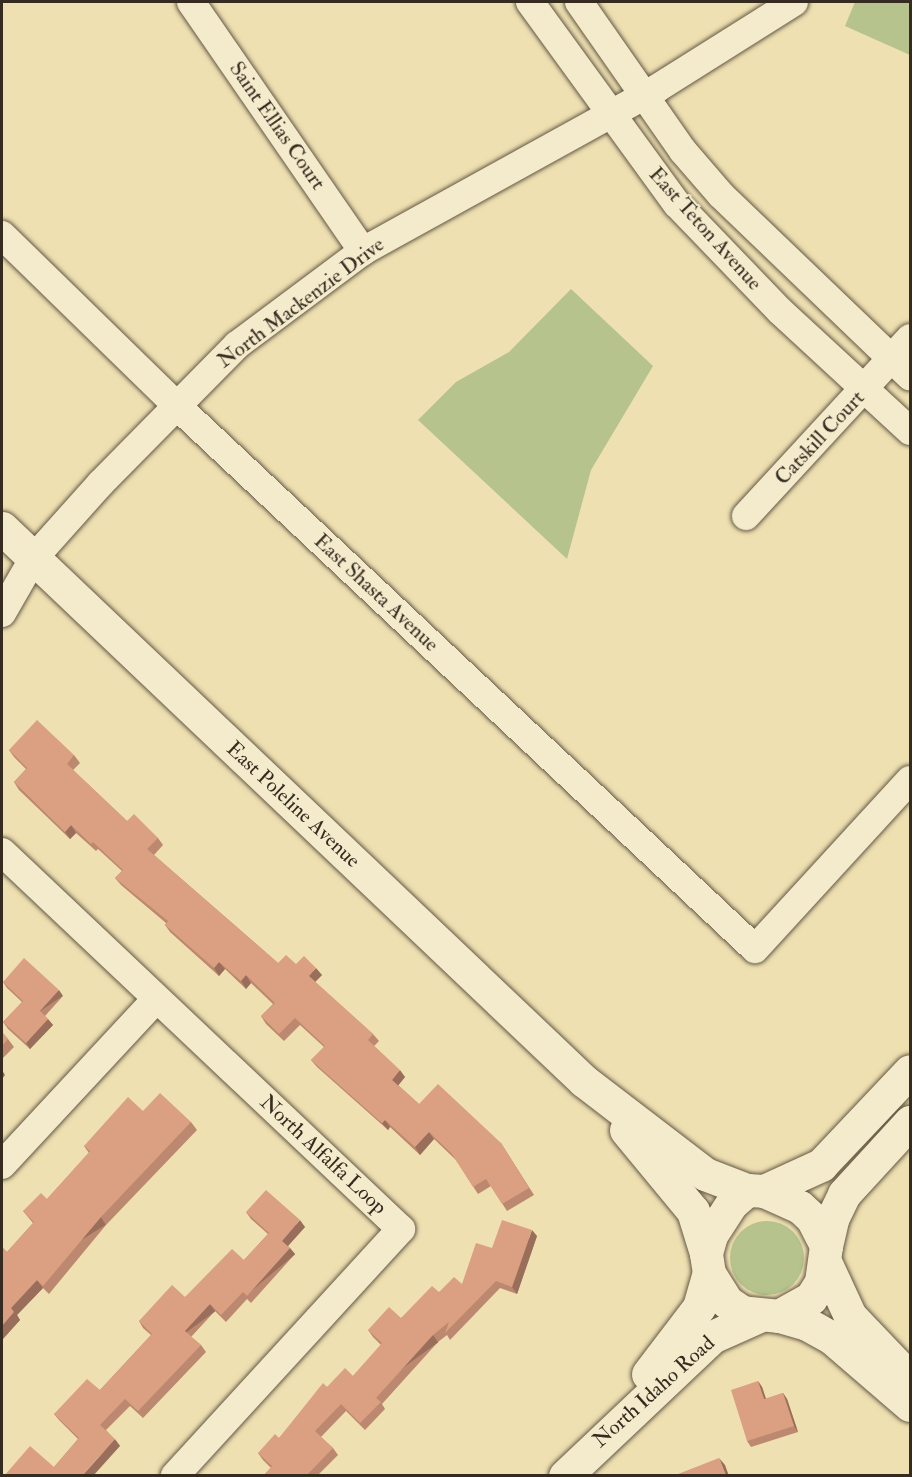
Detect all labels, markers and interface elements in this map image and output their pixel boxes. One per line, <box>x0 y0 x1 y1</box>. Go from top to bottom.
street label: Saint Ellias Court <box>224 57 330 195</box>
street label: East Teton Avenue <box>643 162 767 296</box>
street label: North Mackenzie Drive <box>213 232 389 374</box>
street label: Catskill Court <box>770 386 870 490</box>
street label: East Shasta Avenue <box>308 529 444 657</box>
street label: East Poleline Avenue <box>221 737 365 873</box>
street label: North Alfalfa Loop <box>254 1090 392 1220</box>
street label: North Idaho Road <box>588 1331 720 1453</box>

